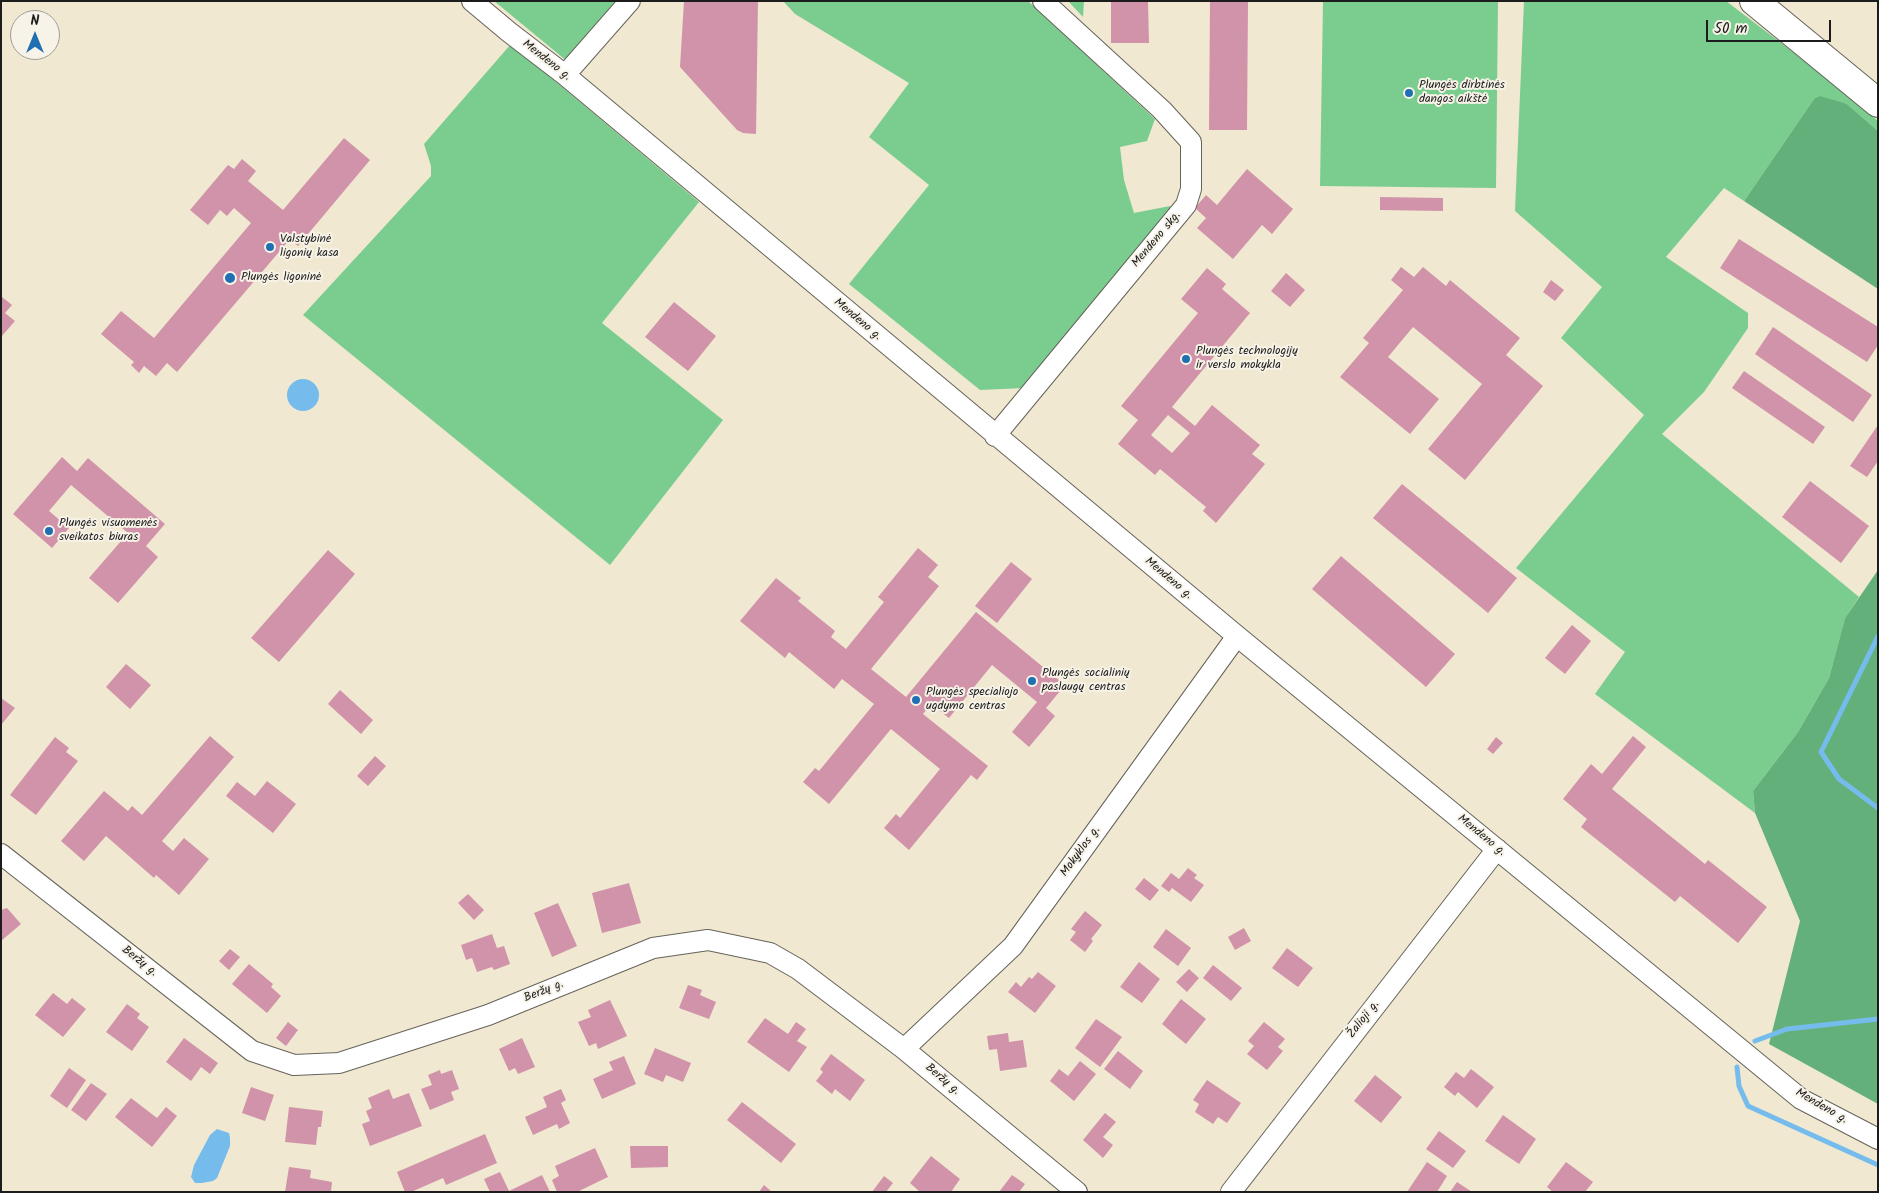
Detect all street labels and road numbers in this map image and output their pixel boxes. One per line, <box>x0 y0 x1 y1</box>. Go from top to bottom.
street label: Mendeno g. <box>519 38 573 84</box>
street label: Mendeno skg. <box>1129 209 1185 271</box>
street label: Mendeno g. <box>830 296 884 344</box>
street label: Mendeno g. <box>1141 555 1195 603</box>
street label: Mendeno g. <box>1454 812 1508 860</box>
street label: Mokyklos g. <box>1058 824 1104 880</box>
street label: Beržų g. <box>118 944 160 980</box>
street label: Beržų g. <box>522 978 566 1006</box>
street label: Žalioji g. <box>1345 998 1383 1042</box>
street label: Beržų g. <box>922 1061 962 1099</box>
street label: Mendeno g. <box>1792 1086 1850 1128</box>

